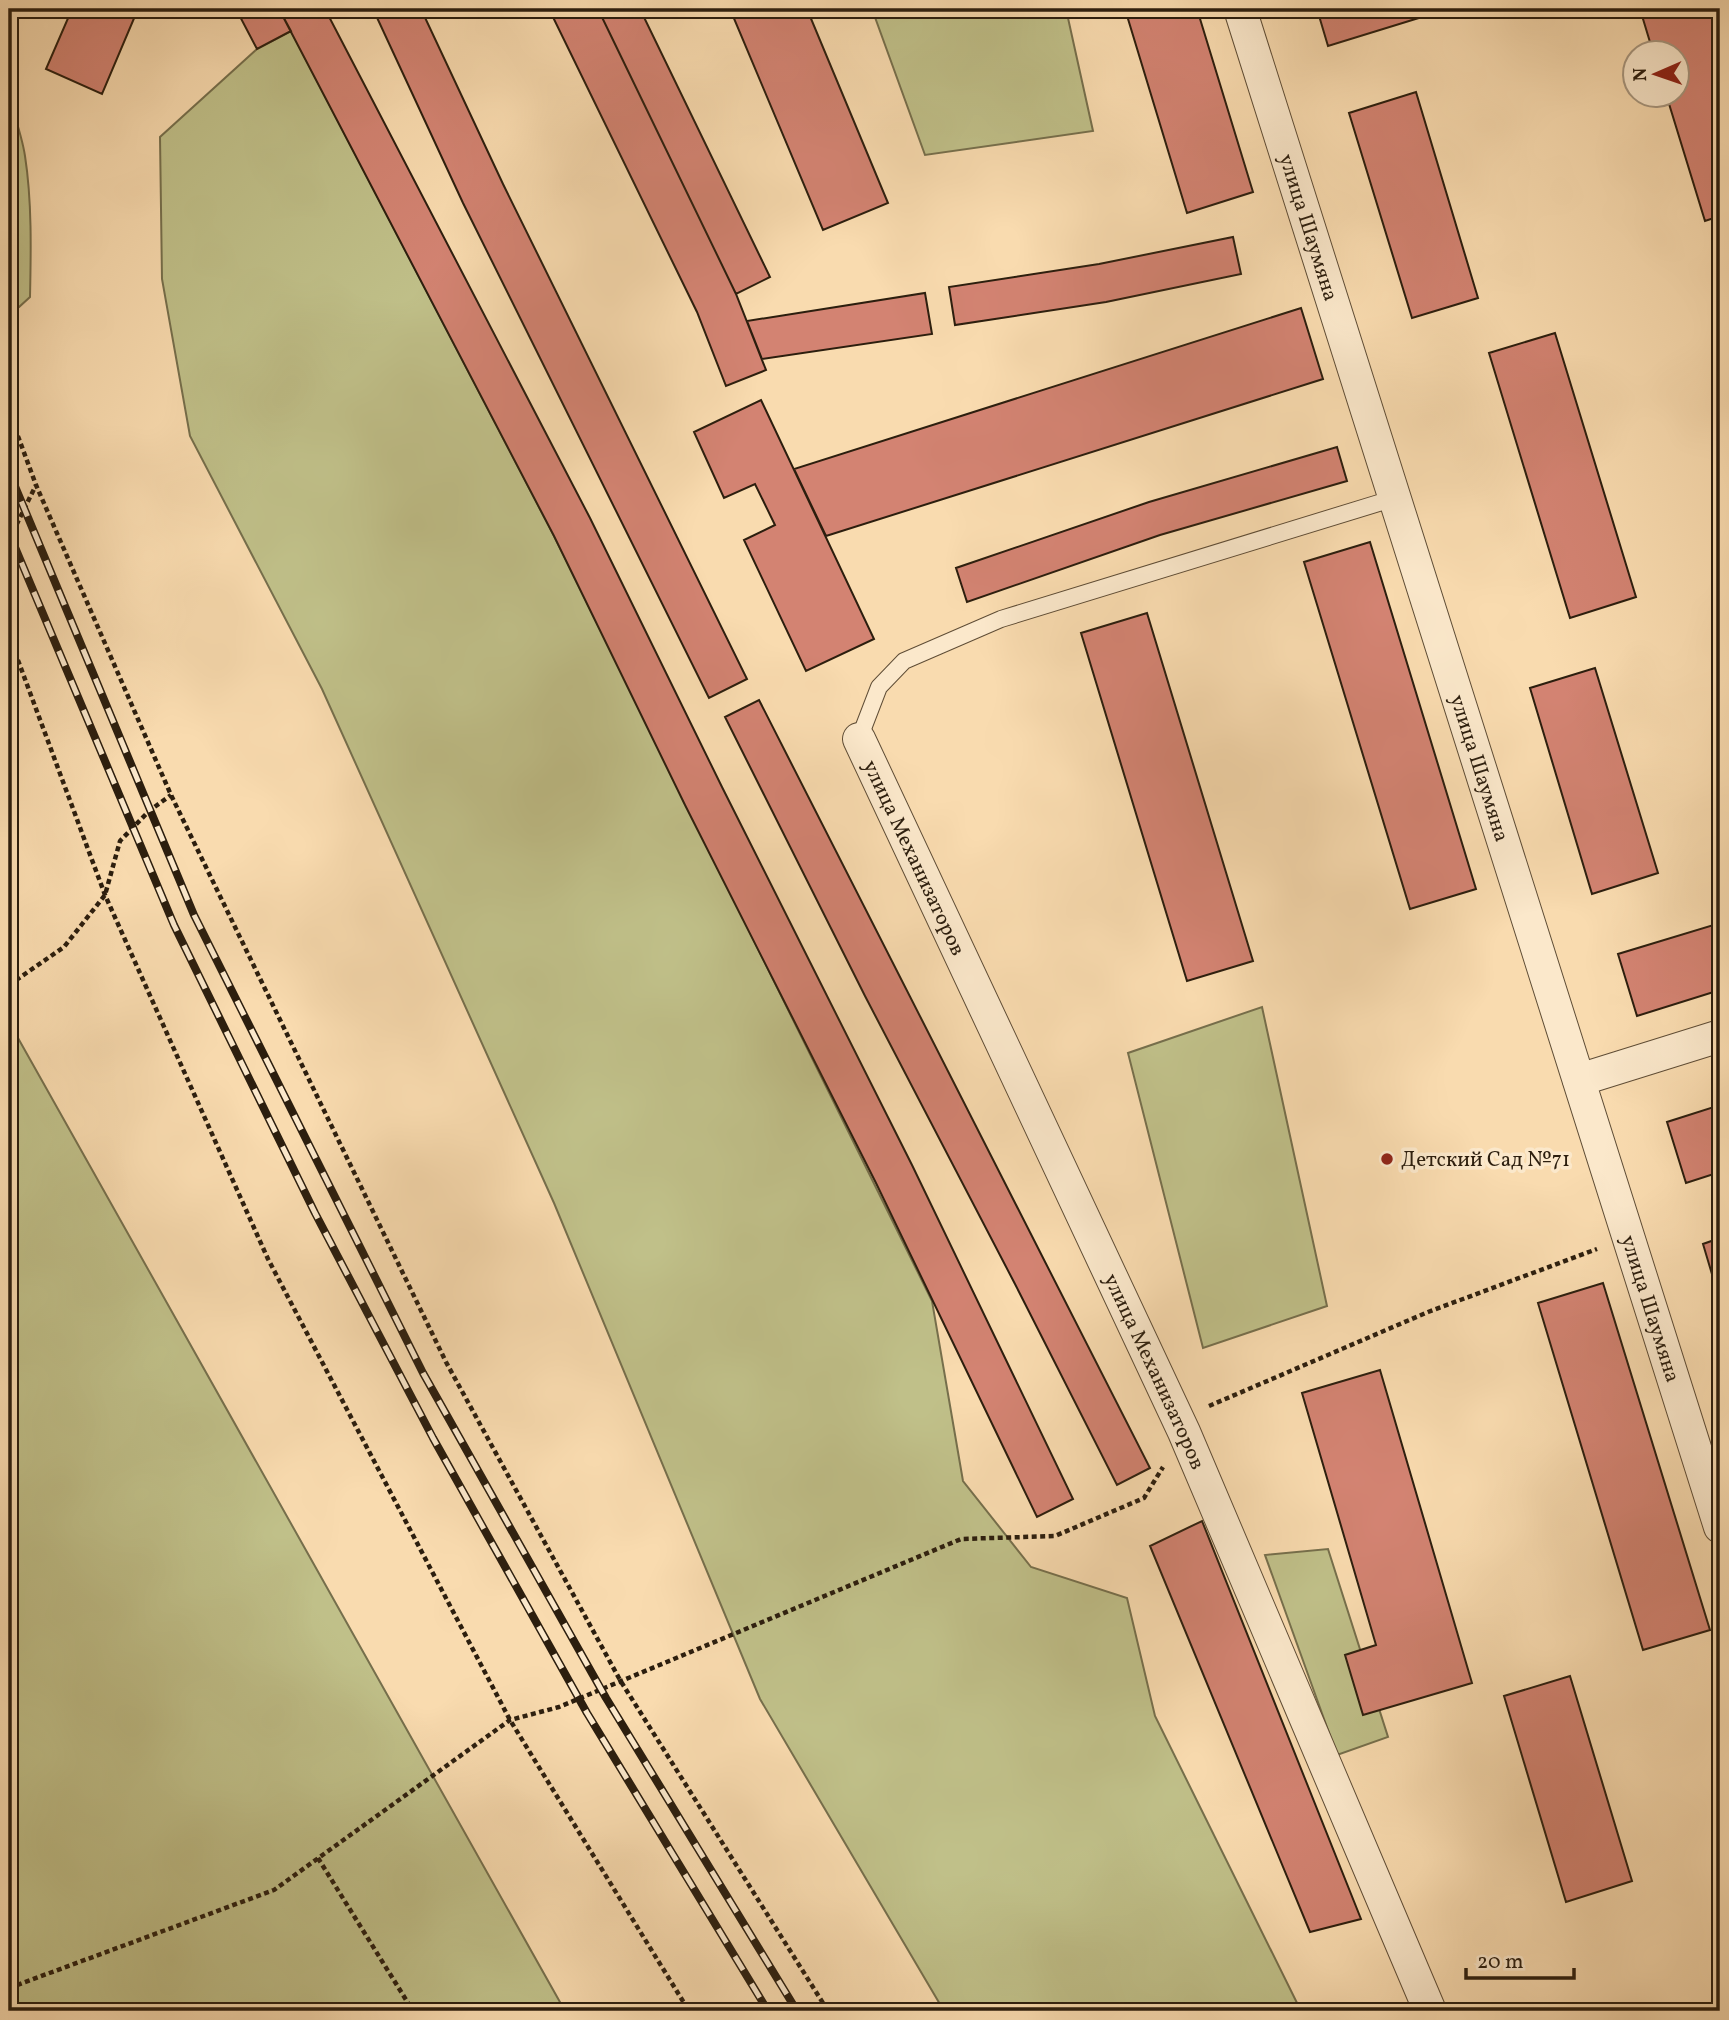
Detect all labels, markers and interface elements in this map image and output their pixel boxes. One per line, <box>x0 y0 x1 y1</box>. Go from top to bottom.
north arrow <box>1620 38 1690 108</box>
text: N <box>1628 67 1654 82</box>
street label: улица Шаумяна <box>1271 151 1344 305</box>
street label: улица Шаумяна <box>1442 691 1515 846</box>
street label: улица Механизаторов <box>855 756 972 961</box>
place label: Детский Сад №71 <box>1401 1146 1570 1175</box>
marker: Детский Сад №71 <box>1379 1151 1395 1167</box>
street label: улица Шаумяна <box>1613 1232 1686 1386</box>
street label: улица Механизаторов <box>1096 1269 1211 1474</box>
scale bar <box>1466 1936 1575 1980</box>
text: 20 m <box>1477 1948 1523 1977</box>

